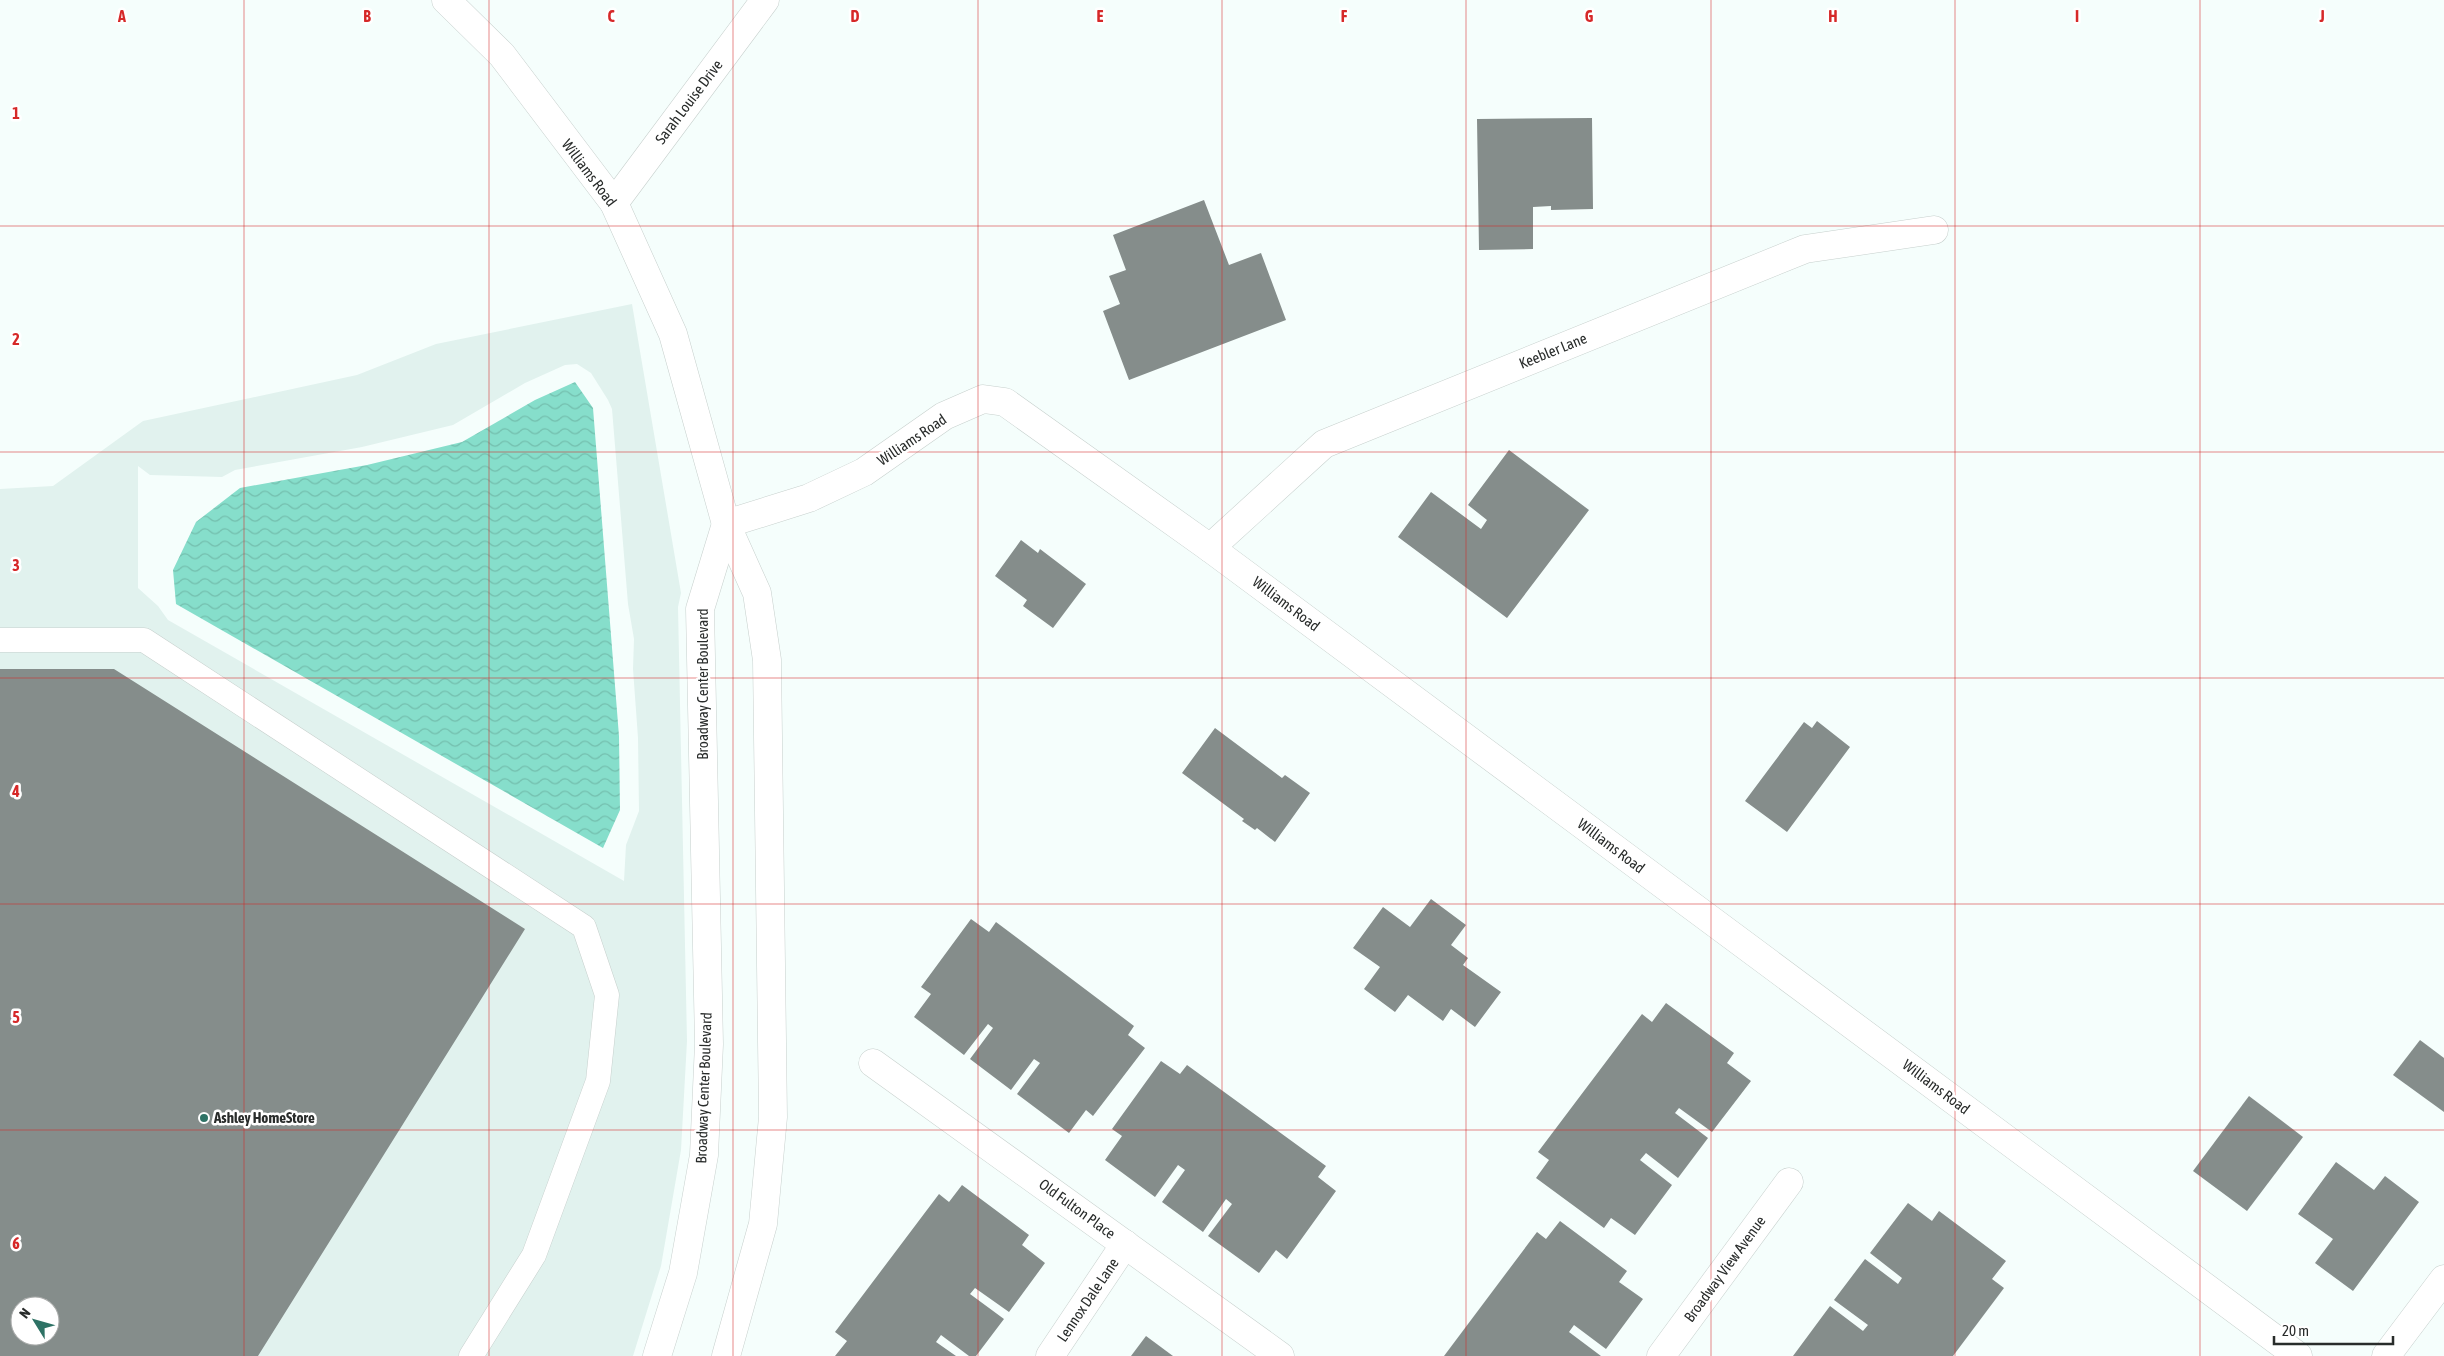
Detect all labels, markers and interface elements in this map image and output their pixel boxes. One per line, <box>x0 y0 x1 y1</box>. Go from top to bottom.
text: A <box>117 7 126 25</box>
text: B <box>363 7 371 25</box>
text: C <box>607 7 615 25</box>
text: D <box>851 7 860 25</box>
text: E <box>1097 7 1104 25</box>
text: F <box>1341 7 1348 25</box>
text: G <box>1585 7 1594 25</box>
text: H <box>1828 7 1838 25</box>
text: I <box>2075 7 2079 25</box>
text: J <box>2318 7 2325 25</box>
street label: Sarah Louise Drive <box>652 56 726 147</box>
text: 1 <box>12 104 20 122</box>
street label: Williams Road <box>559 136 620 210</box>
street label: Keebler Lane <box>1516 329 1589 372</box>
text: 2 <box>12 330 20 348</box>
street label: Williams Road <box>874 410 949 469</box>
text: 3 <box>12 556 20 574</box>
street label: Williams Road <box>1249 573 1323 634</box>
street label: Broadway Center Boulevard <box>694 608 711 760</box>
text: 4 <box>11 782 20 800</box>
street label: Williams Road <box>1574 815 1648 876</box>
text: 5 <box>12 1008 20 1026</box>
street label: Broadway Center Boulevard <box>692 1012 715 1164</box>
street label: Williams Road <box>1899 1056 1973 1117</box>
place label: Ashley HomeStore <box>213 1109 315 1126</box>
marker: Ashley HomeStore <box>198 1112 210 1124</box>
street label: Old Fulton Place <box>1036 1175 1119 1242</box>
street label: Broadway View Avenue <box>1680 1212 1769 1325</box>
text: 6 <box>12 1234 20 1252</box>
street label: Lennox Dale Lane <box>1053 1255 1122 1345</box>
north arrow <box>10 1296 60 1346</box>
text: N <box>16 1305 33 1321</box>
scale bar <box>2274 1314 2393 1346</box>
text: 20 m <box>2282 1322 2309 1339</box>

